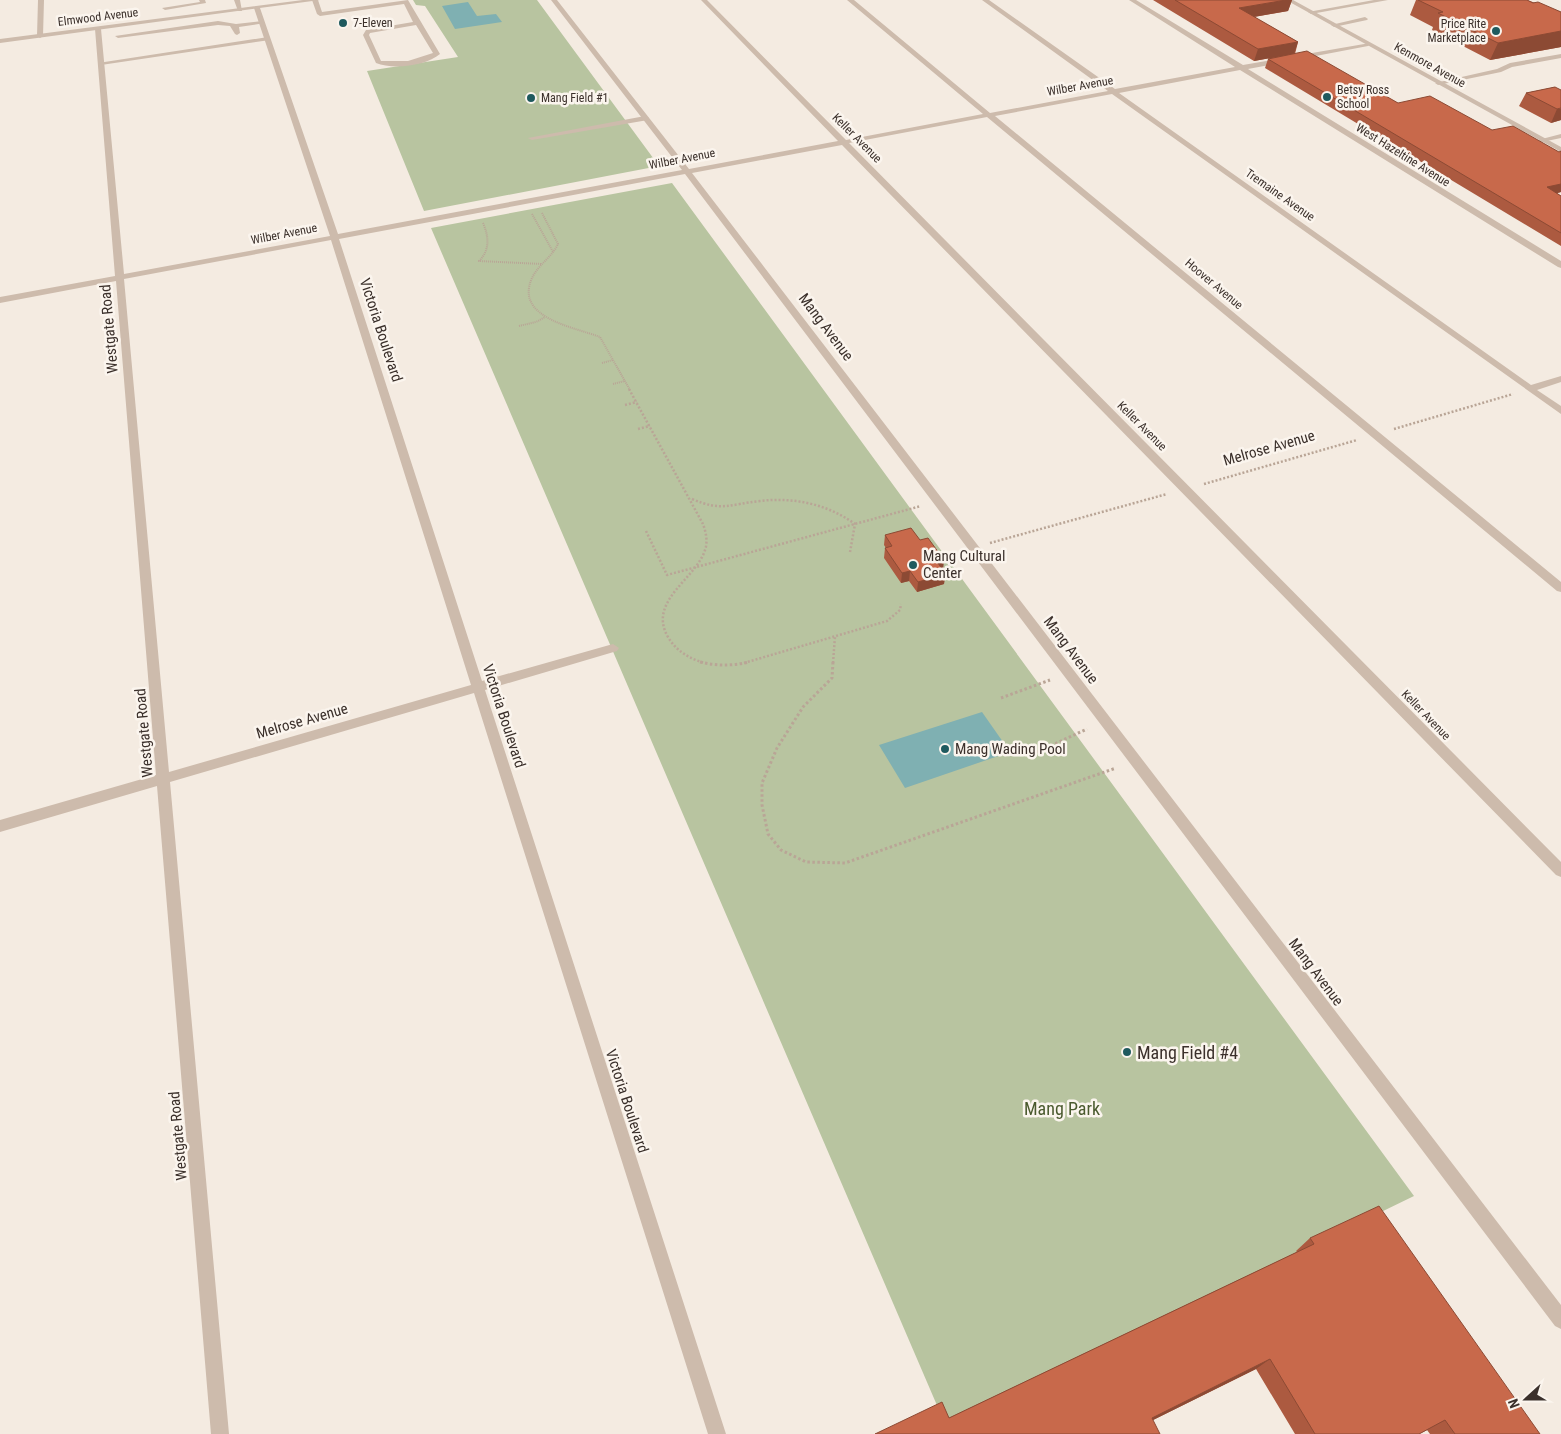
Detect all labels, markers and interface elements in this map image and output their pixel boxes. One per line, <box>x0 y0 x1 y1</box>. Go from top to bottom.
street label: Elmwood Avenue <box>57 5 139 29</box>
place label: 7-Eleven <box>353 16 393 30</box>
marker: 7-Eleven <box>337 17 349 29</box>
place label: Price Rite Marketplace <box>1427 17 1486 45</box>
marker: Price Rite Marketplace <box>1490 25 1502 37</box>
street label: Kenmore Avenue <box>1392 40 1468 91</box>
street label: Wilber Avenue <box>1046 73 1115 99</box>
place label: Betsy Ross School <box>1337 83 1389 111</box>
place label: Mang Field #1 <box>541 91 608 105</box>
marker: Betsy Ross School <box>1321 91 1333 103</box>
marker: Mang Field #1 <box>525 92 537 104</box>
street label: Keller Avenue <box>829 110 885 166</box>
street label: West Hazeltine Avenue <box>1353 120 1453 190</box>
street label: Wilber Avenue <box>648 146 717 172</box>
street label: Tremaine Avenue <box>1243 166 1318 224</box>
street label: Wilber Avenue <box>250 221 319 247</box>
street label: Hoover Avenue <box>1182 256 1246 312</box>
street label: Victoria Boulevard <box>356 276 406 384</box>
street label: Westgate Road <box>96 284 122 374</box>
street label: Mang Avenue <box>795 290 857 364</box>
street label: Keller Avenue <box>1114 398 1170 454</box>
street label: Melrose Avenue <box>1221 426 1317 470</box>
place label: Mang Cultural Center <box>923 547 1005 582</box>
marker: Mang Cultural Center <box>907 559 919 571</box>
street label: Mang Avenue <box>1040 613 1102 687</box>
street label: Victoria Boulevard <box>479 662 529 770</box>
street label: Keller Avenue <box>1399 687 1454 743</box>
street label: Westgate Road <box>131 688 157 778</box>
street label: Melrose Avenue <box>254 699 350 743</box>
place label: Mang Wading Pool <box>955 740 1066 758</box>
marker: Mang Wading Pool <box>939 743 951 755</box>
street label: Mang Avenue <box>1285 935 1347 1009</box>
place label: Mang Field #4 <box>1137 1042 1238 1063</box>
marker: Mang Field #4 <box>1121 1046 1133 1058</box>
street label: Victoria Boulevard <box>602 1047 652 1155</box>
street label: Westgate Road <box>165 1091 191 1181</box>
park label: Mang Park <box>1024 1098 1100 1119</box>
north arrow <box>1501 1374 1551 1424</box>
text: N <box>1505 1397 1523 1411</box>

